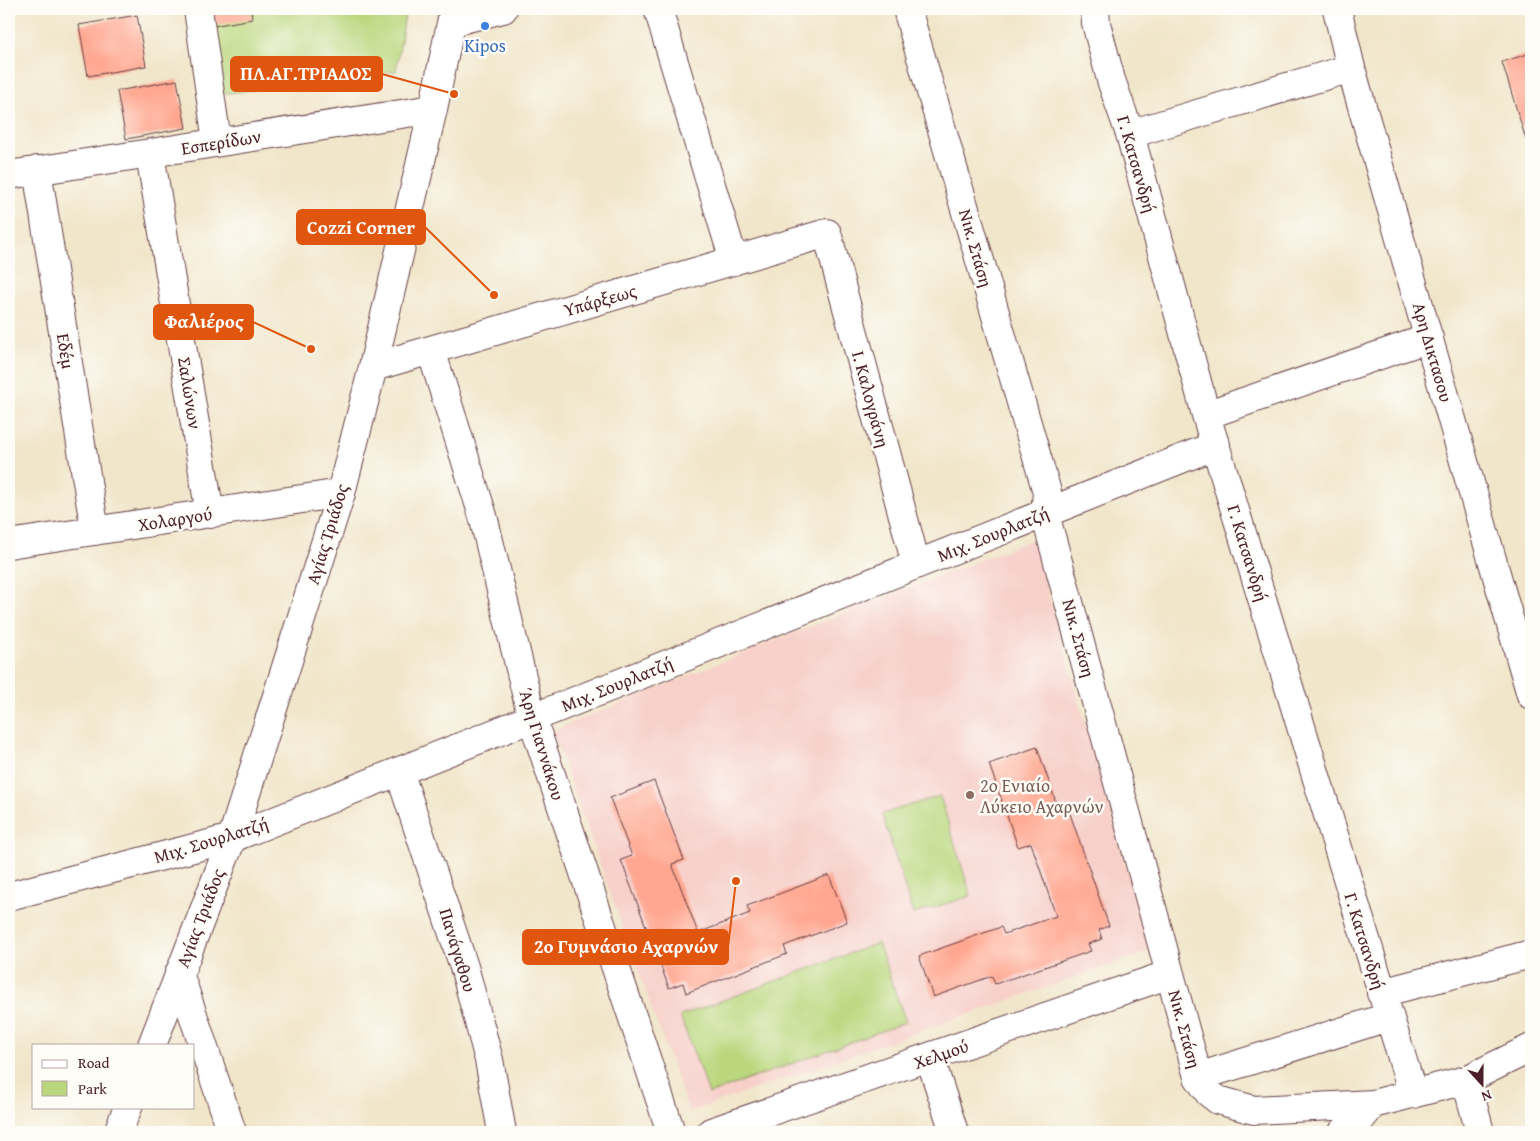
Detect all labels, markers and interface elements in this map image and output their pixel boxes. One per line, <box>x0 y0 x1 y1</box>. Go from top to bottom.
marker: Kipos <box>479 20 491 32</box>
place label: Kipos <box>464 32 506 59</box>
callout: ΠΛ.ΑΓ.ΤΡΙΑΔΟΣ <box>231 57 382 91</box>
text: ΠΛ.ΑΓ.ΤΡΙΑΔΟΣ <box>240 59 372 87</box>
street label: Γ. Κατσανδρή <box>1110 112 1164 216</box>
street label: Εσπερίδων <box>179 122 263 162</box>
street label: Νικ. Στάση <box>952 206 1000 290</box>
callout: Cozzi Corner <box>297 210 425 244</box>
text: Cozzi Corner <box>307 213 415 241</box>
street label: Υπάρξεως <box>560 277 640 324</box>
street label: Αρη Δικτασου <box>1406 299 1460 405</box>
callout: Φαλιέρος <box>154 305 253 339</box>
text: Φαλιέρος <box>164 307 244 335</box>
street label: Εδέμ <box>50 331 82 371</box>
street label: Ι. Καλογράνη <box>845 347 897 451</box>
street label: Σαλώνων <box>171 355 209 431</box>
street label: Αγίας Τριάδος <box>299 480 355 588</box>
street label: Μιχ. Σουρλατζή <box>933 499 1053 569</box>
street label: Χολαργού <box>136 500 214 538</box>
street label: Γ. Κατσανδρή <box>1220 501 1276 605</box>
street label: Νικ. Στάση <box>1056 596 1102 680</box>
street label: Μιχ. Σουρλατζή <box>557 649 677 719</box>
street label: Άρη Γιαννάκου <box>512 685 572 803</box>
place label: 2ο Ενιαίο Λύκειο Αχαρνών <box>980 772 1104 820</box>
marker: 2ο Ενιαίο Λύκειο Αχαρνών <box>964 789 976 801</box>
street label: Μιχ. Σουρλατζή <box>150 810 272 870</box>
street label: Αγίας Τριάδος <box>169 864 231 971</box>
street label: Γ. Κατσανδρή <box>1337 889 1393 993</box>
street label: Πανάγαθου <box>432 905 484 995</box>
callout: 2ο Γυμνάσιο Αχαρνών <box>523 930 728 964</box>
text: 2ο Γυμνάσιο Αχαρνών <box>534 932 718 960</box>
street label: Νικ. Στάση <box>1162 987 1208 1071</box>
street label: Χελμού <box>910 1032 972 1076</box>
legend <box>32 1044 195 1108</box>
text: Road <box>78 1052 109 1073</box>
north arrow <box>1458 1058 1508 1108</box>
text: Park <box>78 1078 107 1099</box>
text: N <box>1478 1085 1495 1107</box>

